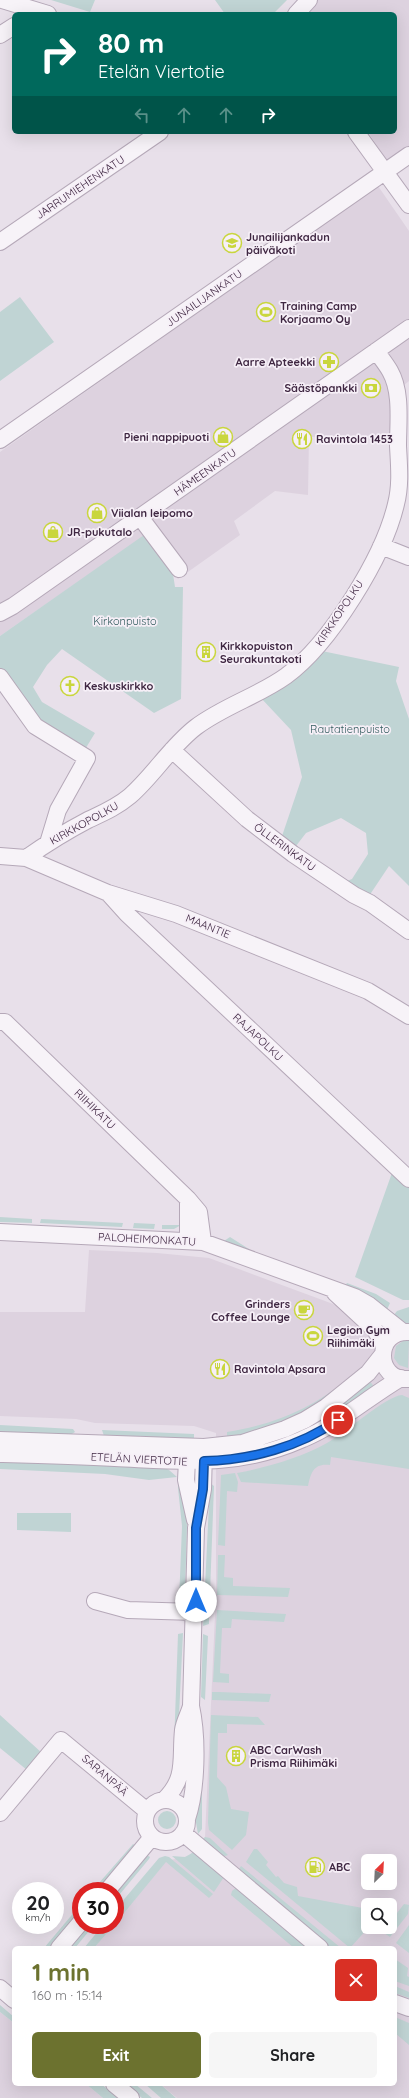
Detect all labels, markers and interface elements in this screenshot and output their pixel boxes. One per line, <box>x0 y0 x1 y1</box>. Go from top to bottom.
text: 80 m <box>98 25 164 60</box>
icon: right <box>32 28 84 80</box>
text: Etelän Viertotie <box>98 60 225 83</box>
icon: left <box>131 104 153 126</box>
icon: ahead <box>173 104 195 126</box>
icon: ahead <box>215 104 237 126</box>
icon: right <box>257 104 279 126</box>
street label: JARRUMIEHENKATU <box>33 152 127 222</box>
place label: Junailijankadun päiväkoti <box>246 230 330 257</box>
school or university icon: Junailijankadun päiväkoti <box>221 232 243 254</box>
street label: JUNAILIJANKATU <box>163 266 245 330</box>
place label: Training Camp Korjaamo Oy <box>280 299 357 326</box>
sports icon: Training Camp Korjaamo Oy <box>255 301 277 323</box>
pharmacy icon: Aarre Apteekki <box>318 351 340 373</box>
place label: Aarre Apteekki <box>236 355 315 369</box>
bank icon: Säästöpankki <box>360 377 382 399</box>
place label: Säästöpankki <box>284 381 357 395</box>
shop icon: Pieni nappipuoti <box>212 426 234 448</box>
restaurant icon: Ravintola 1453 <box>291 428 313 450</box>
place label: Pieni nappipuoti <box>124 430 209 444</box>
place label: Ravintola 1453 <box>316 432 393 446</box>
street label: HÄMEENKATU <box>171 445 239 499</box>
shop icon: Viialan leipomo <box>86 502 108 524</box>
place label: Viialan leipomo <box>111 506 193 520</box>
shop icon: JR-pukutalo <box>42 521 64 543</box>
place label: JR-pukutalo <box>67 525 132 539</box>
street label: KIRKKOPOLKU <box>312 577 366 649</box>
park label: Kirkonpuisto <box>93 614 157 628</box>
place label: Kirkkopuiston Seurakuntakoti <box>220 639 302 666</box>
building icon: Kirkkopuiston Seurakuntakoti <box>195 641 217 663</box>
church icon: Keskuskirkko <box>59 675 81 697</box>
place label: Keskuskirkko <box>84 679 154 693</box>
park label: Rautatienpuisto <box>310 722 390 736</box>
street label: KIRKKOPOLKU <box>47 798 121 848</box>
street label: ÖLLERINKATU <box>251 820 319 874</box>
street label: MAANTIE <box>184 911 232 941</box>
street label: RAJAPOLKU <box>230 1010 286 1064</box>
street label: RIIHIKATU <box>71 1086 119 1132</box>
street label: PALOHEIMONKATU <box>98 1229 196 1249</box>
place label: Grinders Coffee Lounge <box>211 1297 290 1324</box>
cafe icon: Grinders Coffee Lounge <box>293 1299 315 1321</box>
place label: Legion Gym Riihimäki <box>327 1323 390 1350</box>
sports icon: Legion Gym Riihimäki <box>302 1325 324 1347</box>
restaurant icon: Ravintola Apsara <box>209 1358 231 1380</box>
place label: Ravintola Apsara <box>234 1362 326 1376</box>
pin <box>321 1403 355 1437</box>
icon: arrive <box>327 1409 349 1431</box>
street label: ETELÄN VIERTOTIE <box>90 1449 188 1469</box>
position arrow <box>175 1580 217 1622</box>
place label: ABC CarWash Prisma Riihimäki <box>250 1743 337 1770</box>
building icon: ABC CarWash Prisma Riihimäki <box>225 1745 247 1767</box>
street label: SARANPÄÄ <box>79 1751 131 1799</box>
north arrow <box>361 1854 397 1890</box>
map controls <box>361 1854 397 1934</box>
fuel station icon: ABC <box>304 1856 326 1878</box>
place label: ABC <box>329 1860 350 1874</box>
speed limit sign: 30 <box>72 1882 124 1934</box>
text: 20 <box>26 1890 50 1915</box>
button: search <box>361 1898 397 1934</box>
text: km/h <box>25 1911 51 1924</box>
text: 1 min <box>32 1957 90 1987</box>
button: close <box>335 1959 377 2001</box>
text: 160 m · 15:14 <box>32 1987 102 2003</box>
button: Exit <box>32 2032 201 2078</box>
button: Share <box>209 2032 377 2078</box>

